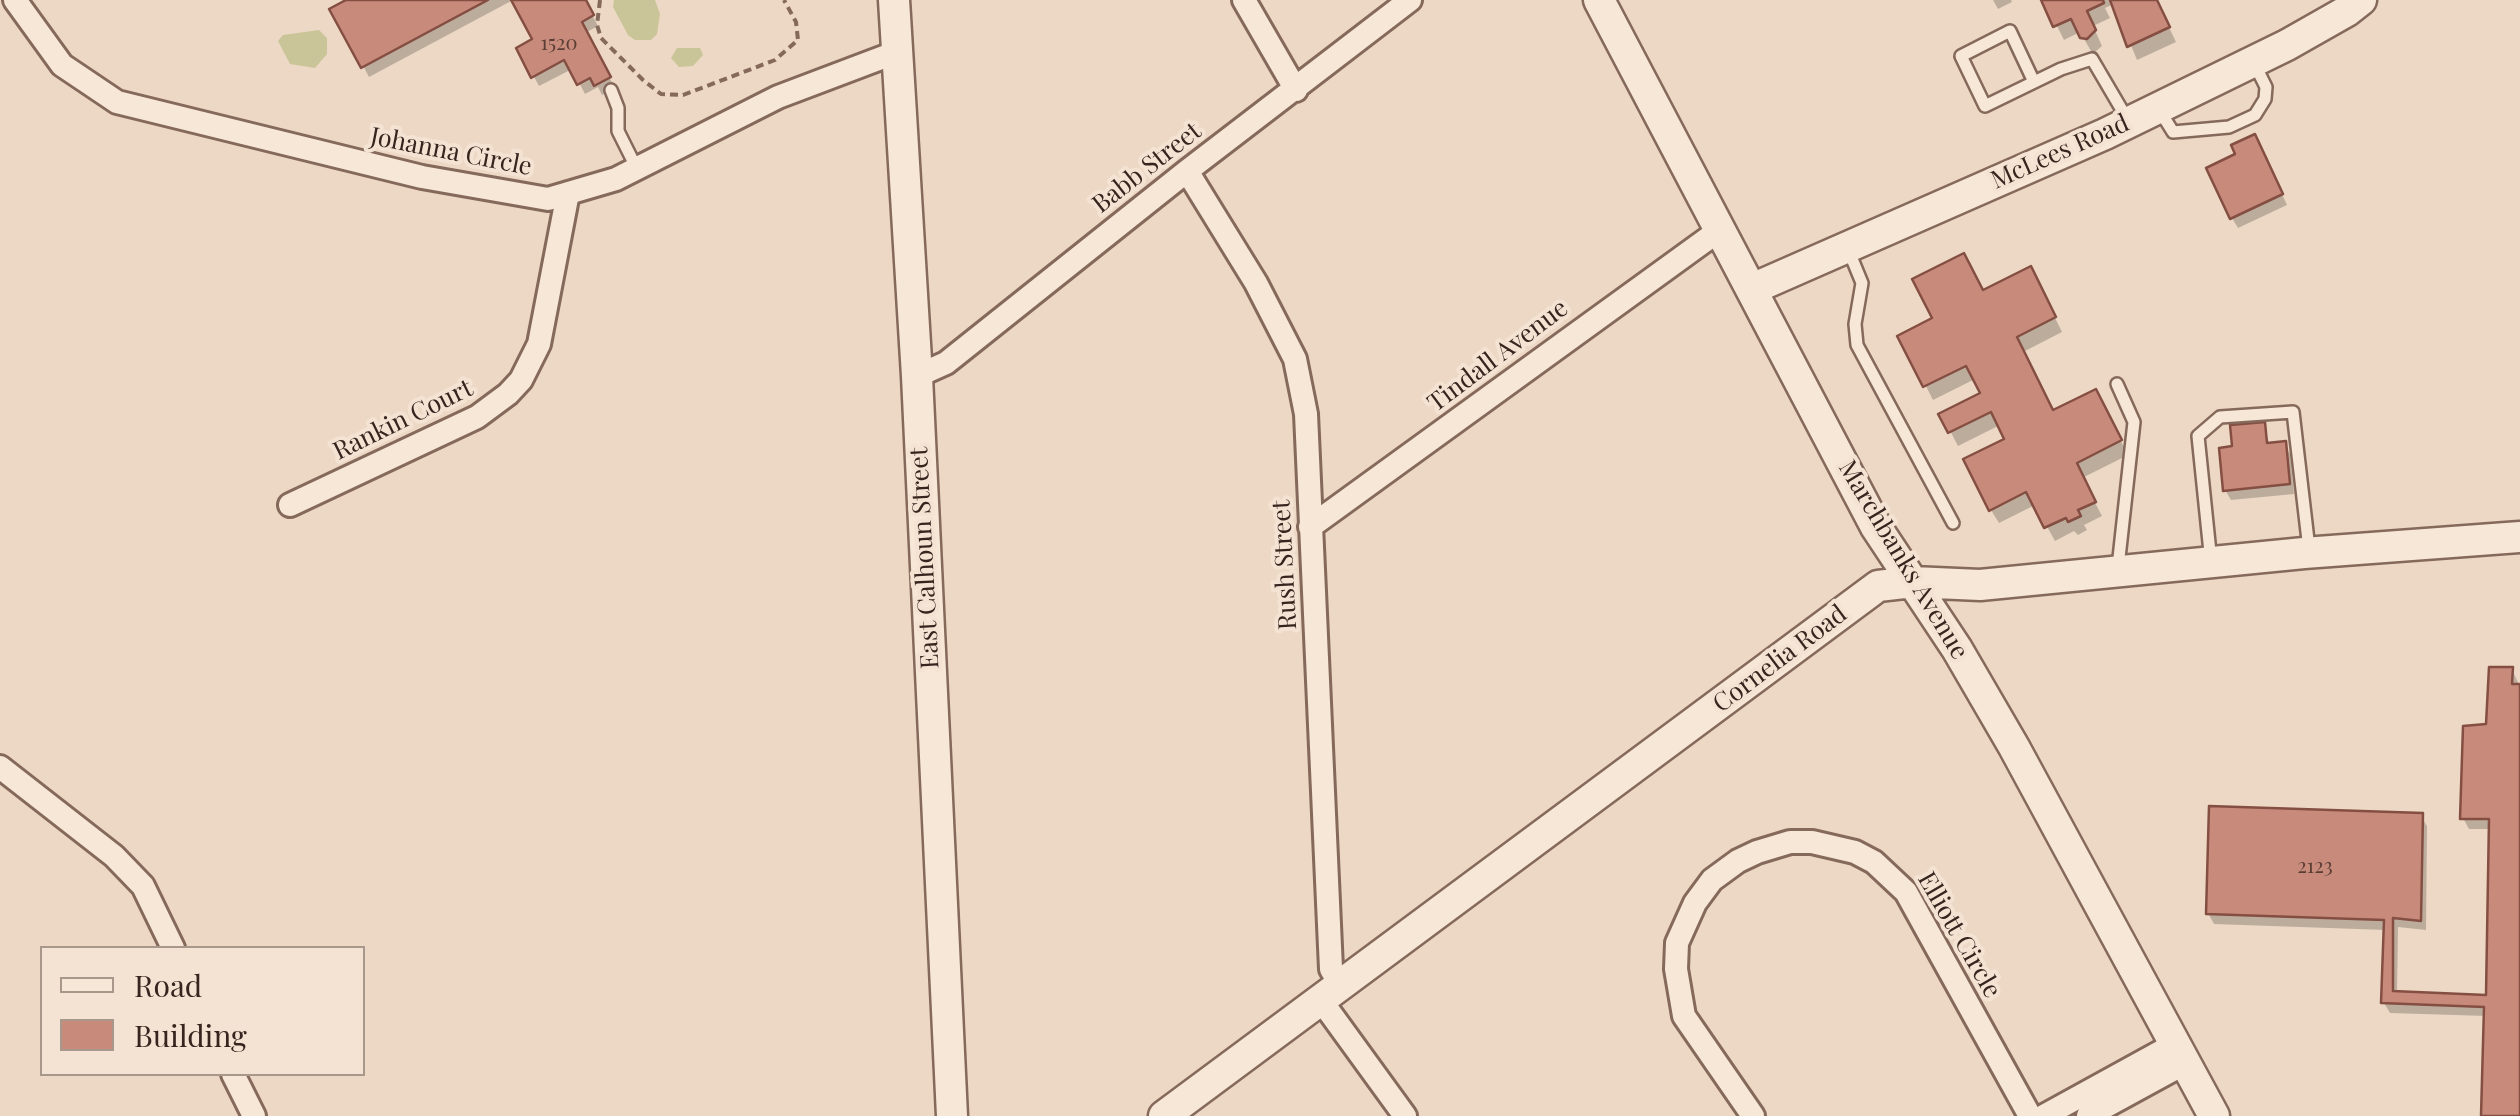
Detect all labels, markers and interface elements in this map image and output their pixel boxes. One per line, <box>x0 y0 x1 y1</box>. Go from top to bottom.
house number: 1520 <box>540 32 578 56</box>
street label: McLees Road <box>1986 108 2134 196</box>
street label: Babb Street <box>1087 116 1207 220</box>
street label: Johanna Circle <box>368 122 534 182</box>
street label: Tindall Avenue <box>1422 294 1574 418</box>
street label: Rankin Court <box>328 373 478 467</box>
street label: East Calhoun Street <box>904 446 946 670</box>
street label: Marchbanks Avenue <box>1832 455 1974 665</box>
street label: Rush Street <box>1267 499 1303 631</box>
street label: Cornelia Road <box>1707 599 1853 719</box>
house number: 2123 <box>2297 855 2333 879</box>
street label: Elliott Circle <box>1911 867 2007 1003</box>
legend <box>40 946 365 1076</box>
text: Road <box>134 965 202 1005</box>
text: Building <box>134 1015 247 1055</box>

